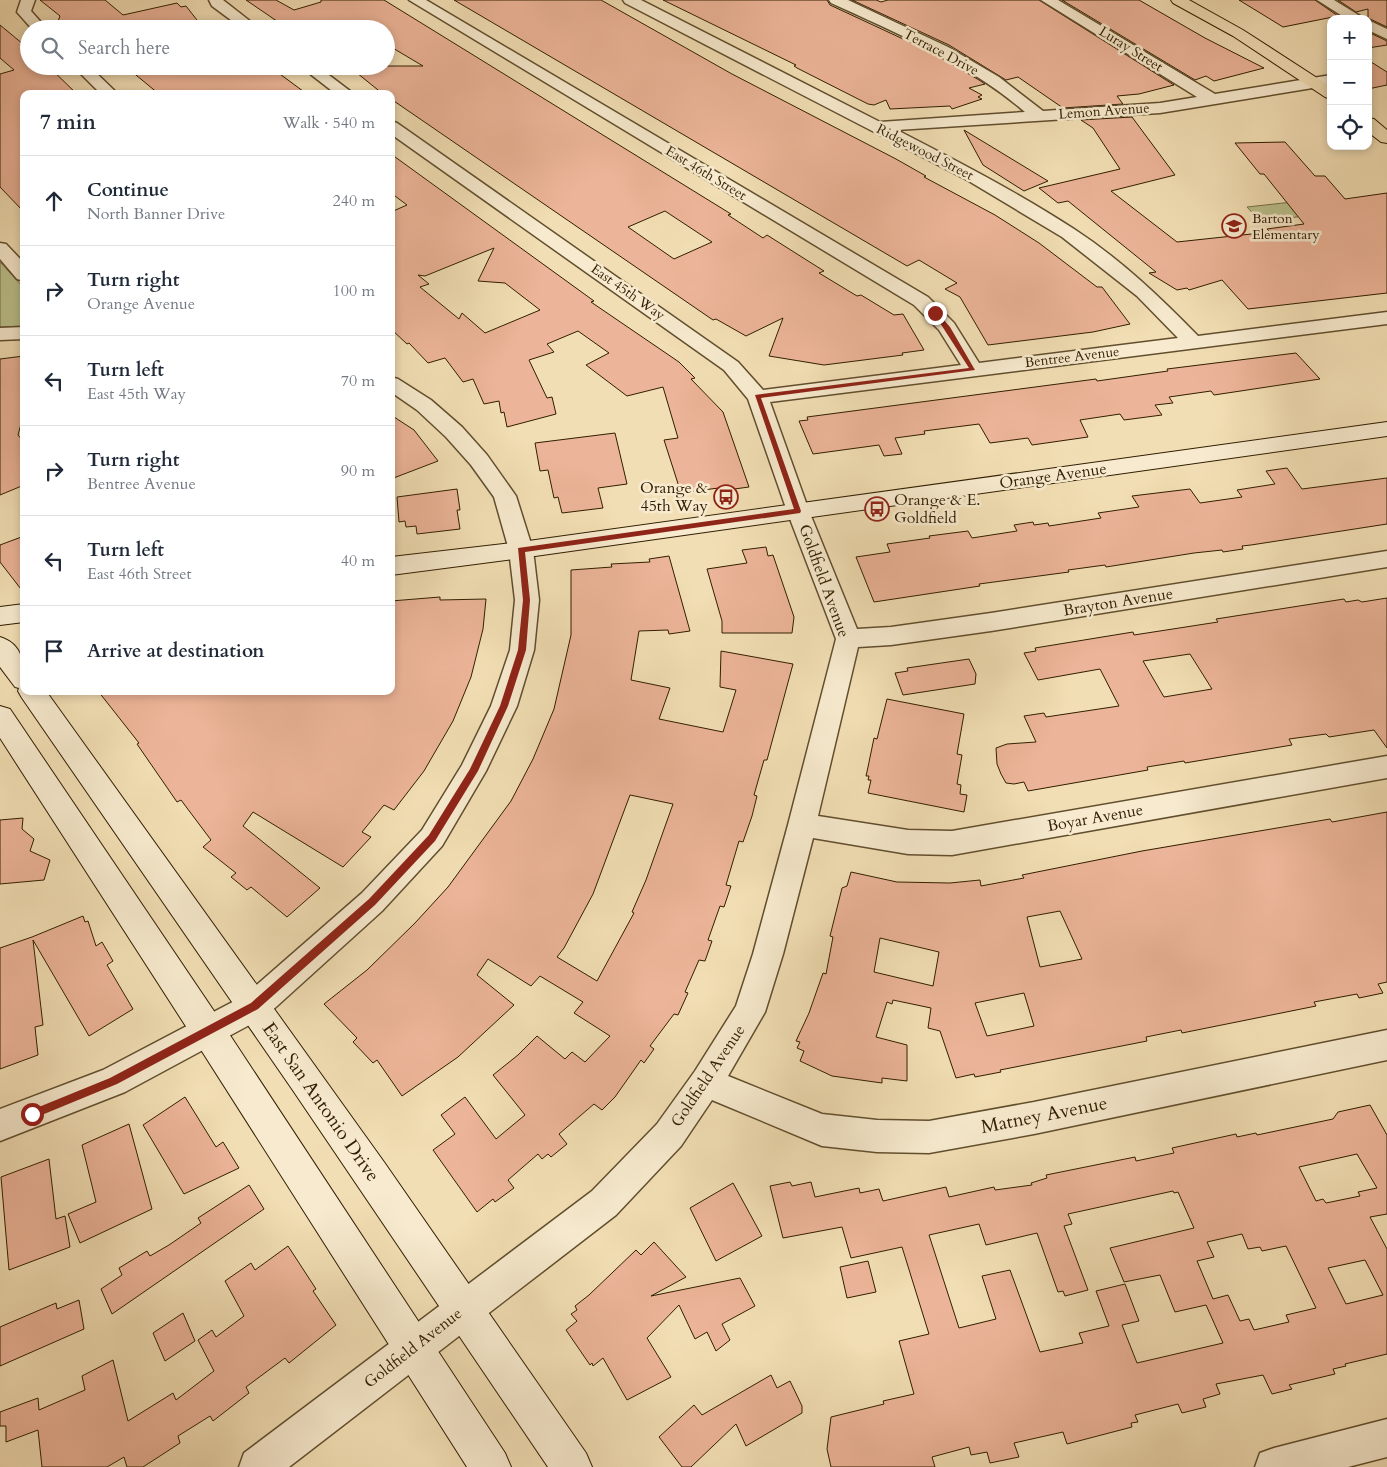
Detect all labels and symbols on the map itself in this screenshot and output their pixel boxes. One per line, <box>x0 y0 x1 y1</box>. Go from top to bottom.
street label: Luray Street <box>1095 22 1167 76</box>
street label: Terrace Drive <box>900 24 982 80</box>
street label: Lemon Avenue <box>1058 98 1150 124</box>
street label: Ridgewood Street <box>873 119 977 185</box>
street label: East 46th Street <box>662 141 751 205</box>
place label: Barton Elementary <box>1252 209 1320 244</box>
school or university icon: Barton Elementary <box>1221 213 1247 239</box>
street label: East 45th Way <box>587 259 669 325</box>
route end <box>924 302 947 325</box>
street label: Bentree Avenue <box>1024 342 1120 372</box>
street label: Orange Avenue <box>998 458 1108 494</box>
place label: Orange & 45th Way <box>640 477 709 517</box>
bus stop icon: Orange & 45th Way <box>713 484 739 510</box>
place label: Orange & E. Goldfield <box>894 489 980 529</box>
bus stop icon: Orange & E. Goldfield <box>864 496 890 522</box>
street label: Goldfield Avenue <box>793 521 855 641</box>
street label: Brayton Avenue <box>1061 582 1175 622</box>
street label: Boyar Avenue <box>1045 799 1145 837</box>
street label: East San Antonio Drive <box>256 1017 386 1187</box>
street label: Goldfield Avenue <box>666 1021 750 1131</box>
street label: Matney Avenue <box>979 1090 1109 1140</box>
route start <box>21 1103 44 1126</box>
street label: Goldfield Avenue <box>359 1303 467 1393</box>

